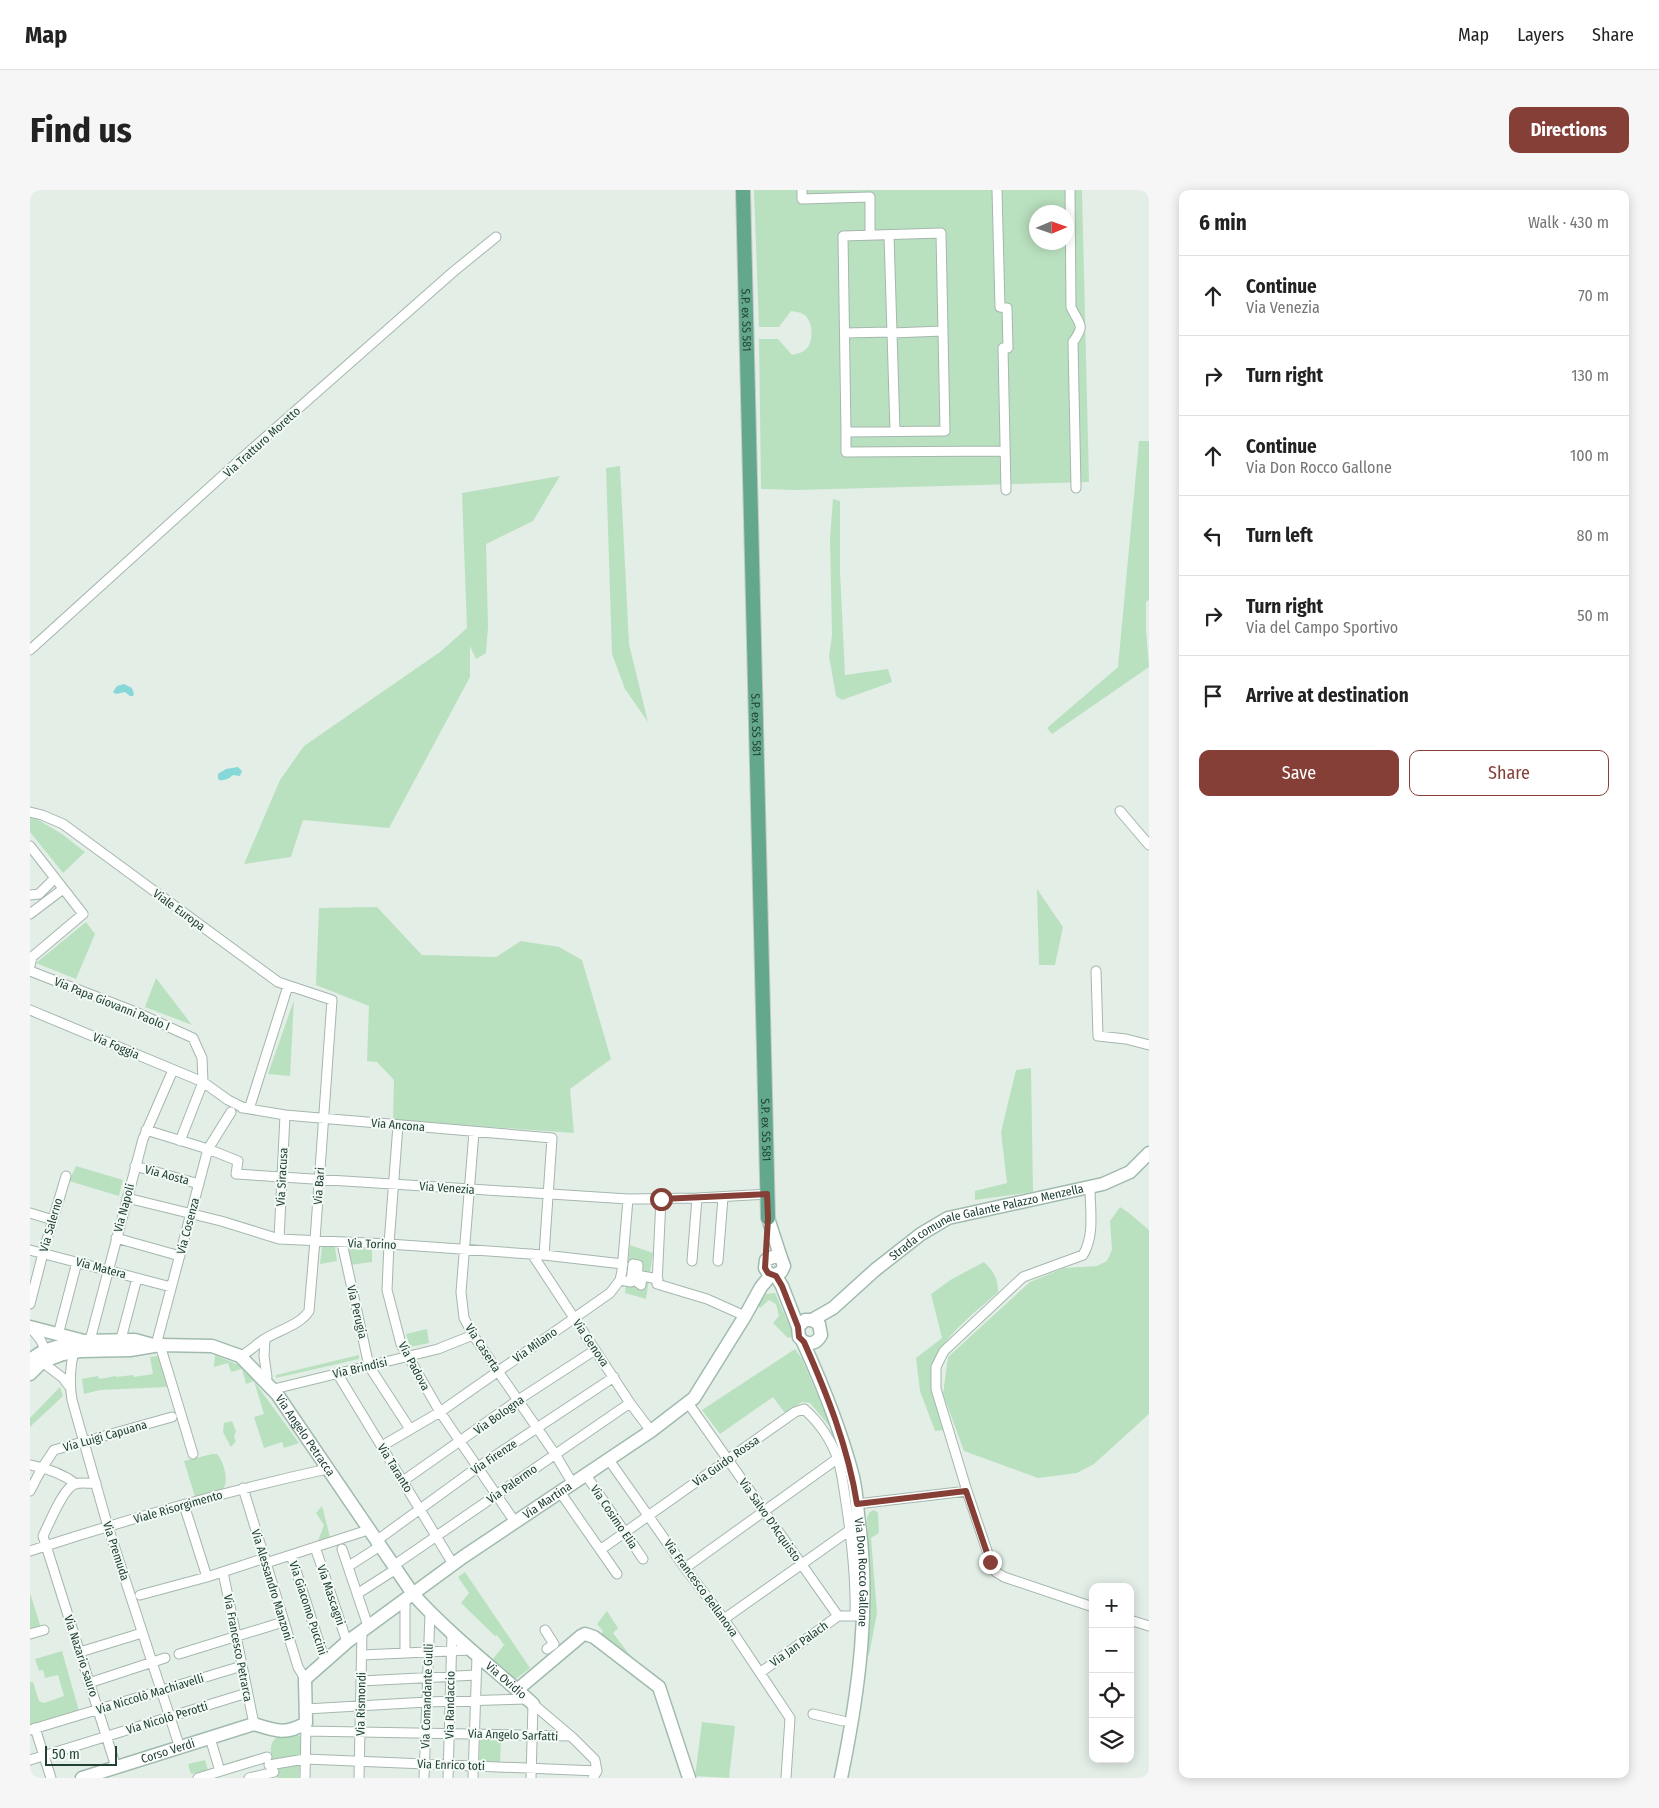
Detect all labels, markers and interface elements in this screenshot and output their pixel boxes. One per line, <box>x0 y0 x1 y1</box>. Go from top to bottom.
text: Map <box>25 21 67 49</box>
text: Map <box>1458 24 1489 46</box>
text: Layers <box>1517 24 1564 46</box>
text: Share <box>1592 24 1634 46</box>
button: Directions <box>1509 107 1629 153</box>
text: Find us <box>30 109 132 151</box>
north arrow <box>1029 205 1074 250</box>
text: 6 min <box>1199 210 1247 236</box>
text: Walk · 430 m <box>1528 213 1609 232</box>
text: Continue <box>1246 275 1317 298</box>
icon: ahead <box>1199 282 1227 310</box>
text: 70 m <box>1578 286 1609 305</box>
street label: S.P. ex SS 581 <box>738 288 754 352</box>
text: Via Venezia <box>1246 298 1320 317</box>
icon: right <box>1199 362 1227 390</box>
text: Turn right <box>1246 364 1323 387</box>
text: 130 m <box>1571 366 1609 385</box>
street label: Via Tratturo Moretto <box>221 404 303 480</box>
text: Continue <box>1246 435 1317 458</box>
icon: ahead <box>1199 442 1227 470</box>
text: 100 m <box>1570 446 1609 465</box>
text: Via Don Rocco Gallone <box>1246 458 1392 477</box>
icon: left <box>1199 522 1227 550</box>
text: Turn left <box>1246 524 1313 547</box>
text: 80 m <box>1577 526 1609 545</box>
text: Turn right <box>1246 595 1323 618</box>
icon: right <box>1199 602 1227 630</box>
text: 50 m <box>1577 606 1609 625</box>
text: Via del Campo Sportivo <box>1246 618 1398 637</box>
icon: arrive <box>1199 682 1227 710</box>
text: Arrive at destination <box>1246 684 1409 707</box>
street label: S.P. ex SS 581 <box>748 693 764 757</box>
button: Save <box>1199 750 1399 796</box>
button: Share <box>1409 750 1609 796</box>
street label: Viale Europa <box>150 886 208 934</box>
street label: Via Papa Giovanni Paolo I <box>52 974 172 1034</box>
street label: Via Foggia <box>91 1030 141 1062</box>
street label: S.P. ex SS 581 <box>758 1098 774 1161</box>
street label: Via Ancona <box>371 1116 426 1134</box>
street label: Via Siracusa <box>273 1147 291 1207</box>
street label: Via Aosta <box>143 1162 191 1188</box>
street label: Via Bari <box>311 1167 327 1205</box>
street label: Via Venezia <box>419 1179 475 1197</box>
street label: Strada comunale Galante Palazzo Menzella <box>886 1181 1085 1263</box>
street label: Via Napoli <box>111 1182 137 1234</box>
route start <box>650 1188 673 1211</box>
street label: Via Salerno <box>37 1196 65 1254</box>
street label: Via Cosenza <box>174 1196 202 1256</box>
street label: Via Torino <box>347 1236 397 1252</box>
street label: Via Matera <box>74 1255 128 1281</box>
street label: Via Perugia <box>344 1284 370 1340</box>
street label: Via Genova <box>570 1317 612 1370</box>
street label: Via Caserta <box>462 1321 504 1375</box>
street label: Via Milano <box>510 1325 560 1365</box>
street label: Via Padova <box>395 1339 433 1393</box>
street label: Via Brindisi <box>331 1355 389 1381</box>
street label: Via Angelo Petracca <box>273 1392 338 1479</box>
street label: Via Bologna <box>471 1393 527 1437</box>
street label: Via Luigi Capuana <box>62 1417 149 1455</box>
street label: Via Guido Rossa <box>690 1433 762 1489</box>
street label: Via Firenze <box>468 1437 520 1477</box>
street label: Via Taranto <box>375 1441 415 1495</box>
street label: Via Palermo <box>484 1462 540 1506</box>
street label: Via Salvo D'Acquisto <box>736 1476 804 1564</box>
street label: Via Martina <box>520 1479 574 1522</box>
street label: Via Cosimo Elia <box>587 1482 641 1552</box>
street label: Viale Risorgimento <box>132 1488 224 1526</box>
street label: Via Don Rocco Gallone <box>851 1517 870 1627</box>
street label: Via Premuda <box>100 1520 132 1583</box>
street label: Via Alessandro Manzoni <box>248 1528 296 1642</box>
street label: Via Francesco Bellanova <box>661 1537 741 1640</box>
route end <box>979 1551 1002 1574</box>
street label: Via Giacomo Puccini <box>286 1559 330 1657</box>
street label: Via Mascagni <box>314 1563 348 1627</box>
map controls <box>1089 1583 1134 1763</box>
button: + <box>1089 1583 1134 1628</box>
street label: Via Francesco Petrarca <box>221 1593 255 1703</box>
street label: Via Nazario sauro <box>61 1613 101 1699</box>
street label: Via Jan Palach <box>767 1618 831 1670</box>
button: − <box>1089 1628 1134 1673</box>
street label: Via Comandante Gulli <box>418 1643 436 1749</box>
street label: Via Ovidio <box>483 1659 529 1702</box>
street label: Via Niccolò Machiavelli <box>95 1671 205 1717</box>
street label: Via Randaccio <box>442 1671 458 1739</box>
street label: Via Rismondi <box>353 1672 369 1736</box>
button: locate <box>1089 1673 1134 1718</box>
street label: Via Nicolò Perotti <box>125 1699 209 1737</box>
button: layers <box>1089 1718 1134 1763</box>
street label: Via Angelo Sarfatti <box>468 1726 558 1744</box>
street label: Corso Verdi <box>139 1736 196 1766</box>
scale bar <box>45 1743 118 1766</box>
text: 50 m <box>52 1746 80 1763</box>
street label: Via Enrico toti <box>417 1757 485 1773</box>

